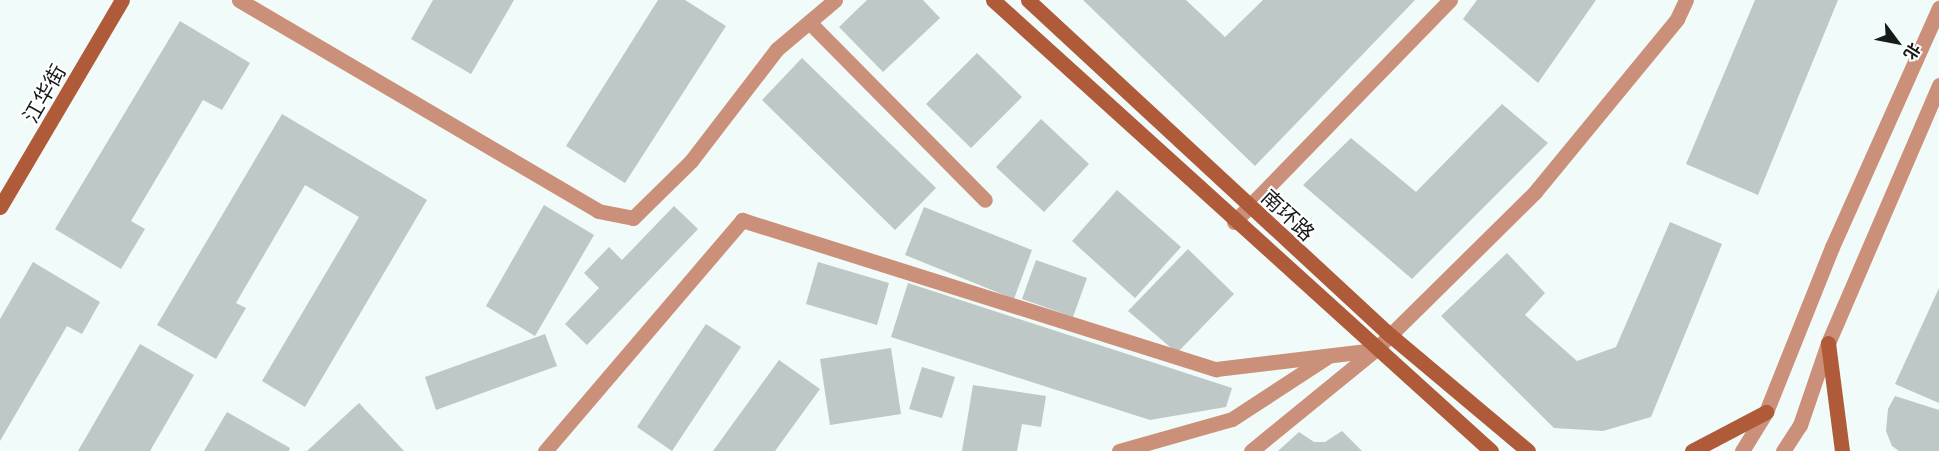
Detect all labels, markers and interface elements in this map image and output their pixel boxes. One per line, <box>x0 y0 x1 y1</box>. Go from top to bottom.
north arrow <box>1867 12 1927 72</box>
text: 北 <box>1900 39 1926 64</box>
street label: 江华街 <box>16 59 70 127</box>
street label: 南环路 <box>1257 183 1321 245</box>

